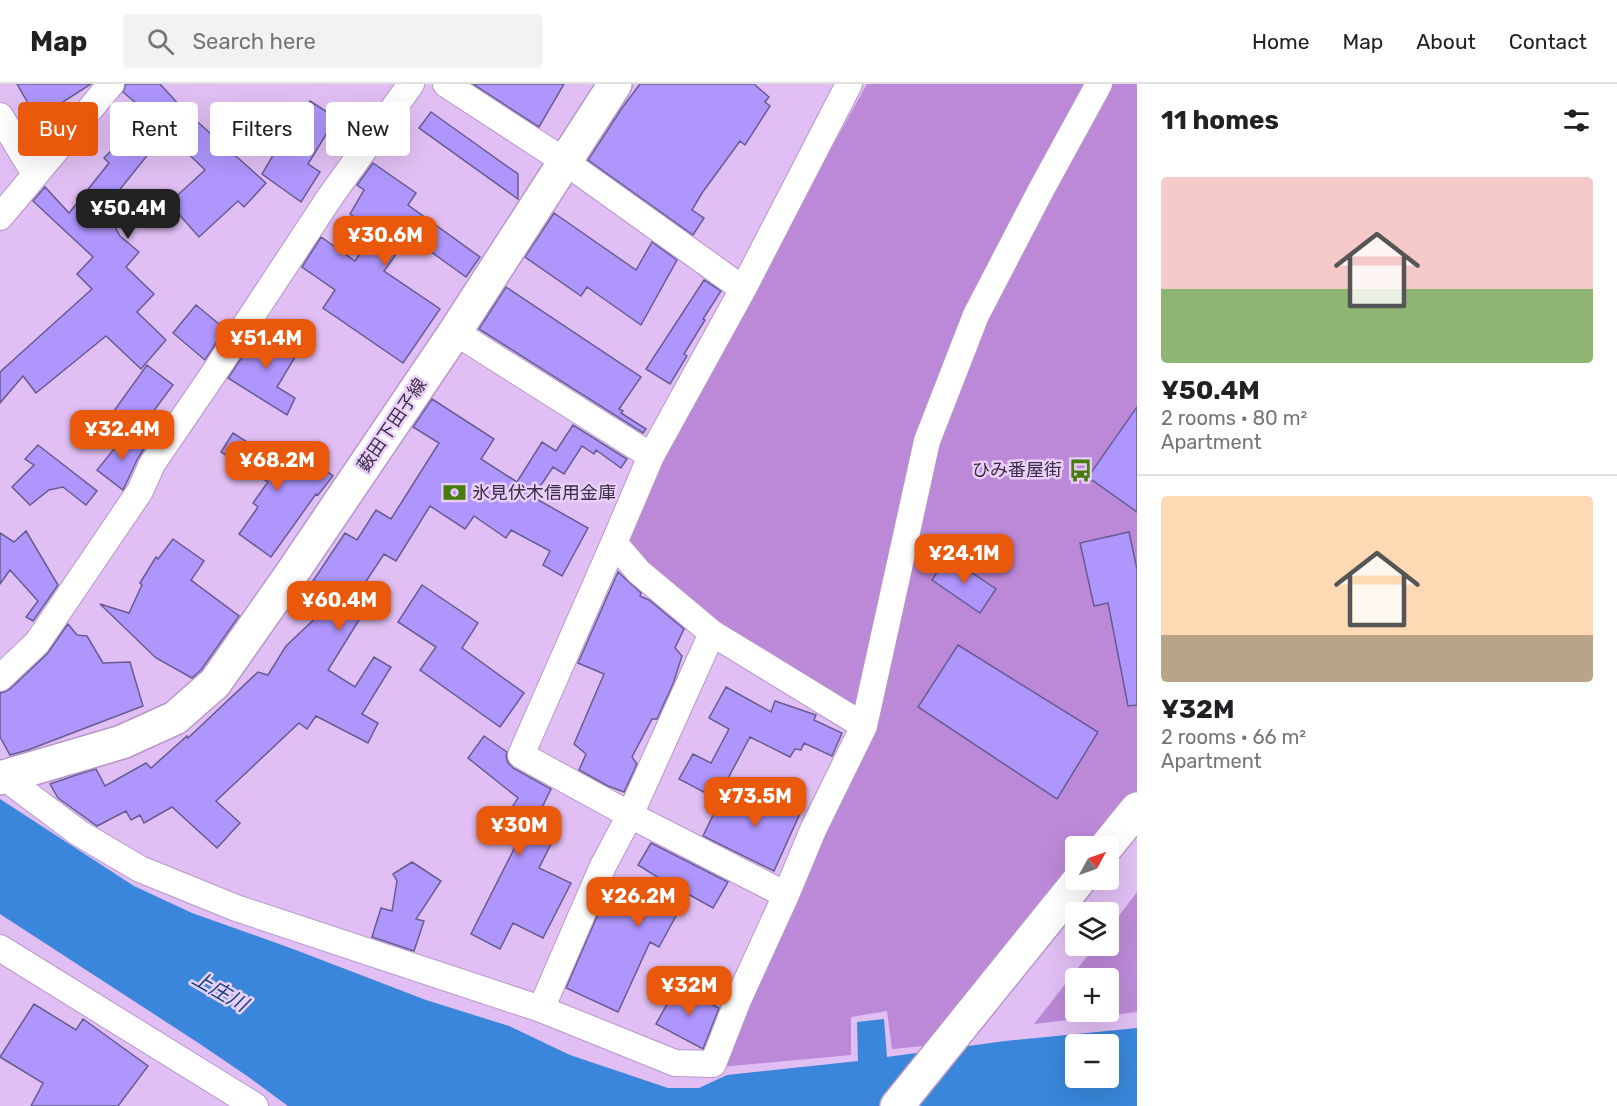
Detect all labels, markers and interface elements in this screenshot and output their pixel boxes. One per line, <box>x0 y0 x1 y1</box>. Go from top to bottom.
search box <box>123 14 543 68</box>
text: Map <box>30 25 87 58</box>
icon: search <box>144 25 177 58</box>
text: Search here <box>192 28 316 55</box>
text: Home <box>1252 29 1309 54</box>
text: Map <box>1342 29 1383 54</box>
text: About <box>1416 29 1476 54</box>
text: Contact <box>1509 29 1587 54</box>
chip: Buy <box>18 102 98 156</box>
chip: Rent <box>110 102 198 156</box>
chip: Filters <box>210 102 314 156</box>
chip: New <box>326 102 410 156</box>
icon: filters <box>1560 104 1593 137</box>
text: 11 homes <box>1161 105 1279 136</box>
pin: ¥50.4M <box>79 189 177 240</box>
text: ¥50.4M <box>90 196 166 220</box>
pin: ¥30.6M <box>336 216 434 267</box>
icon: home <box>1323 216 1431 324</box>
text: ¥30.6M <box>347 223 423 247</box>
pin: ¥51.4M <box>217 319 315 370</box>
text: ¥51.4M <box>230 326 302 350</box>
street label: 薮田下田子線 <box>353 374 431 476</box>
text: ¥50.4M <box>1161 375 1260 406</box>
text: 2 rooms · 80 m² <box>1161 406 1307 430</box>
pin: ¥32.4M <box>73 410 171 461</box>
text: ¥32.4M <box>84 417 160 441</box>
text: Apartment <box>1161 430 1262 454</box>
pin: ¥68.2M <box>228 441 326 492</box>
text: ¥68.2M <box>239 448 315 472</box>
bus stop icon: ひみ番屋街 <box>1067 457 1093 483</box>
place label: ひみ番屋街 <box>972 459 1062 481</box>
bank icon: 氷見伏木信用金庫 <box>441 480 467 506</box>
place label: 氷見伏木信用金庫 <box>472 482 616 504</box>
pin: ¥24.1M <box>915 534 1013 585</box>
icon: home <box>1323 535 1431 643</box>
text: ¥24.1M <box>928 541 1000 565</box>
pin: ¥60.4M <box>290 581 388 632</box>
text: ¥60.4M <box>301 588 377 612</box>
text: ¥32M <box>1161 694 1234 725</box>
text: 2 rooms · 66 m² <box>1161 725 1306 749</box>
text: Apartment <box>1161 749 1262 773</box>
pin: ¥73.5M <box>706 777 804 828</box>
text: ¥73.5M <box>718 784 792 808</box>
pin: ¥30M <box>483 806 555 857</box>
text: ¥30M <box>490 813 548 837</box>
north arrow <box>1065 836 1119 890</box>
map controls <box>1065 836 1119 1088</box>
pin: ¥26.2M <box>589 877 687 928</box>
text: ¥26.2M <box>600 884 676 908</box>
button: layers <box>1065 902 1119 956</box>
water label: 上庄川 <box>188 966 254 1017</box>
pin: ¥32M <box>653 966 725 1017</box>
button: + <box>1065 968 1119 1022</box>
text: ¥32M <box>661 973 717 997</box>
button: − <box>1065 1034 1119 1088</box>

